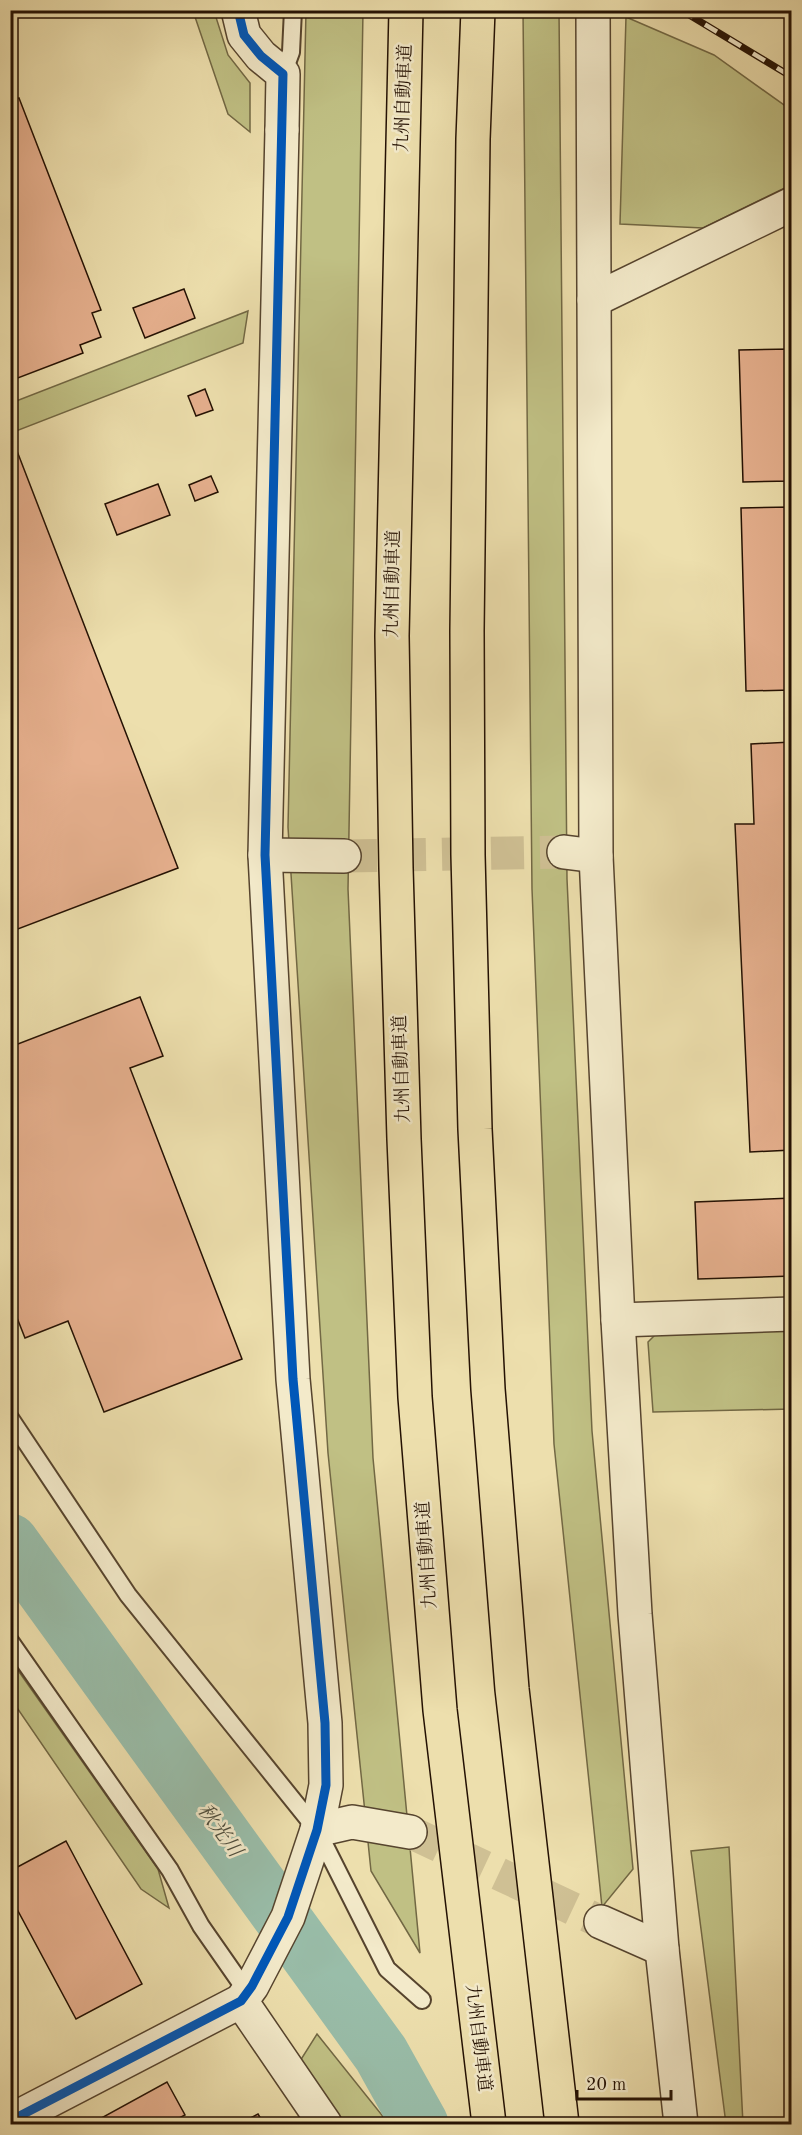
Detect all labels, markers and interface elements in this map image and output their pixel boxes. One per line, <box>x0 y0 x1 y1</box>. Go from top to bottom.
street label: 九州自動車道 <box>391 44 415 152</box>
street label: 九州自動車道 <box>381 530 403 638</box>
street label: 九州自動車道 <box>389 1015 413 1123</box>
street label: 九州自動車道 <box>412 1501 440 1610</box>
water label: 秋光川 <box>193 1800 248 1863</box>
street label: 九州自動車道 <box>462 1983 495 2093</box>
scale bar <box>577 2063 672 2101</box>
text: 20 m <box>586 2076 626 2094</box>

